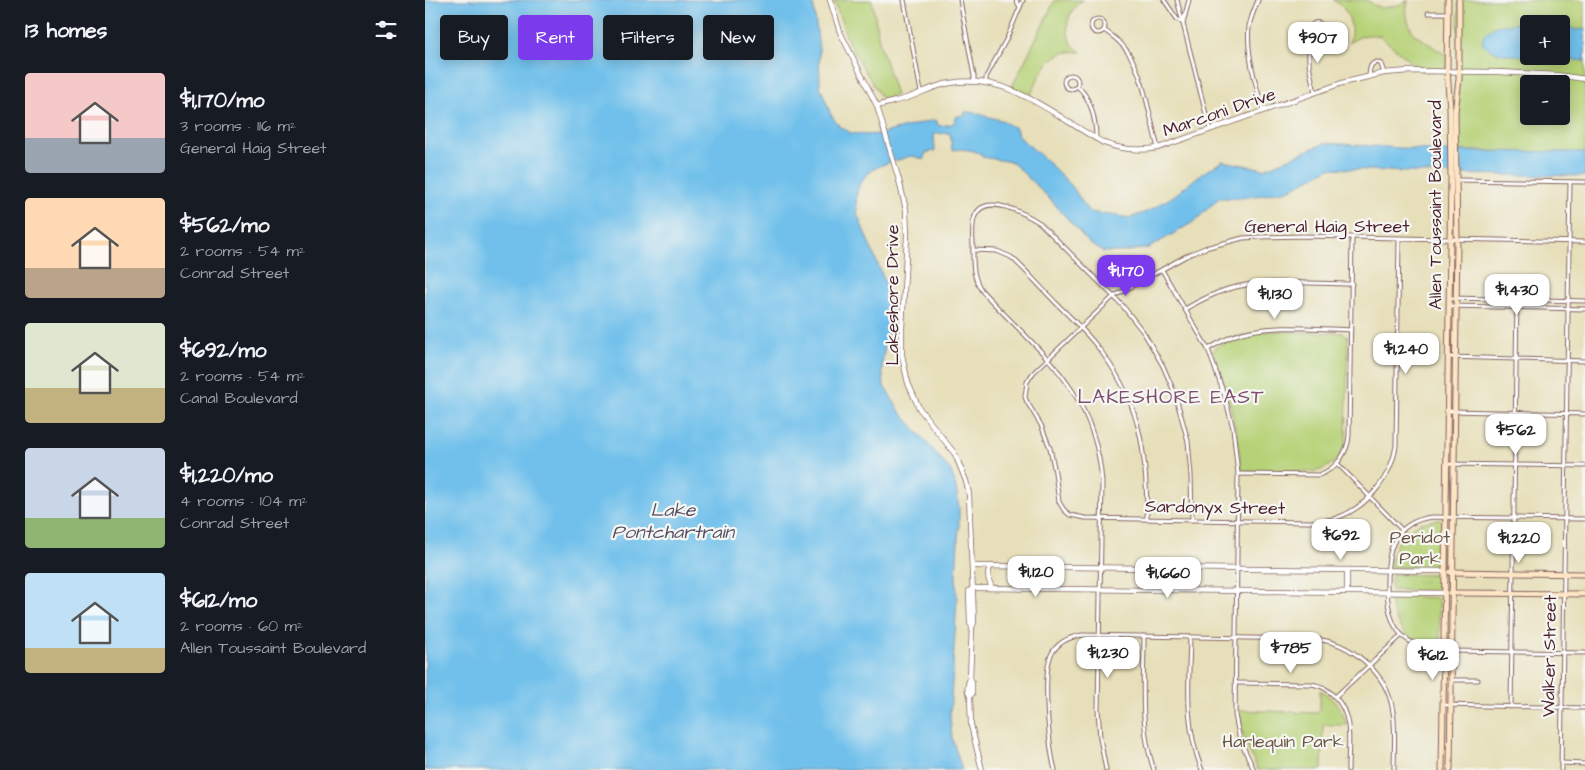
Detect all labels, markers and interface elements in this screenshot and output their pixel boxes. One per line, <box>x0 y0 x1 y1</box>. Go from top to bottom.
chip: Buy <box>440 15 508 60</box>
chip: Rent <box>518 15 593 60</box>
chip: Filters <box>603 15 693 60</box>
chip: New <box>703 15 774 60</box>
map controls <box>1520 15 1570 125</box>
button: + <box>1520 15 1570 65</box>
text: 13 homes <box>25 16 107 45</box>
icon: filters <box>372 16 400 44</box>
pin: $907 <box>1288 22 1348 64</box>
text: $907 <box>1299 27 1337 49</box>
button: − <box>1520 75 1570 125</box>
street label: Marconi Drive <box>1159 81 1279 143</box>
text: $1,170/mo <box>180 86 265 115</box>
icon: home <box>65 93 125 153</box>
street label: Allen Toussaint Boulevard <box>1423 100 1448 310</box>
text: 3 rooms · 116 m² <box>180 115 296 137</box>
text: General Haig Street <box>180 137 327 159</box>
text: $562/mo <box>180 211 269 240</box>
street label: General Haig Street <box>1245 214 1410 240</box>
icon: home <box>65 218 125 278</box>
street label: Lakeshore Drive <box>880 224 905 365</box>
text: 2 rooms · 54 m² <box>180 240 305 262</box>
pin: $1,170 <box>1085 254 1167 297</box>
text: $1,170 <box>1108 260 1144 282</box>
text: Conrad Street <box>180 262 289 284</box>
pin: $1,430 <box>1476 274 1558 316</box>
pin: $1,130 <box>1234 278 1316 320</box>
text: $1,430 <box>1496 279 1538 301</box>
text: $1,130 <box>1258 283 1292 305</box>
pin: $1,240 <box>1365 332 1447 375</box>
text: $692/mo <box>180 336 267 365</box>
text: $1,240 <box>1384 338 1428 360</box>
icon: home <box>65 343 125 403</box>
text: 2 rooms · 54 m² <box>180 365 305 387</box>
district label: LAKESHORE EAST <box>1077 383 1265 411</box>
text: Canal Boulevard <box>180 387 298 409</box>
pin: $562 <box>1486 414 1546 456</box>
text: $562 <box>1496 419 1536 441</box>
text: $1,220/mo <box>180 461 273 490</box>
icon: home <box>65 468 125 528</box>
text: 4 rooms · 104 m² <box>180 490 308 512</box>
street label: Sardonyx Street <box>1145 494 1286 522</box>
water label: Lake Pontchartrain <box>612 497 735 546</box>
text: Conrad Street <box>180 512 289 534</box>
pin: $692 <box>1311 518 1371 561</box>
pin: $1,220 <box>1478 522 1560 564</box>
text: $692 <box>1322 524 1360 546</box>
park label: Peridot Park <box>1390 525 1451 571</box>
text: $1,220 <box>1498 527 1540 549</box>
pin: $1,120 <box>995 556 1077 598</box>
pin: $1,660 <box>1127 556 1209 599</box>
text: $1,120 <box>1018 561 1054 583</box>
text: $1,660 <box>1146 562 1190 584</box>
text: $612/mo <box>180 586 257 615</box>
icon: home <box>65 593 125 653</box>
street label: Walker Street <box>1536 594 1563 717</box>
text: 2 rooms · 60 m² <box>180 615 303 637</box>
pin: $785 <box>1261 632 1321 674</box>
pin: $1,230 <box>1067 636 1149 679</box>
text: Allen Toussaint Boulevard <box>180 637 366 659</box>
text: $785 <box>1271 637 1311 659</box>
pin: $612 <box>1403 638 1463 681</box>
text: $1,230 <box>1087 642 1129 664</box>
text: $612 <box>1418 644 1448 666</box>
park label: Harlequin Park <box>1222 729 1344 754</box>

